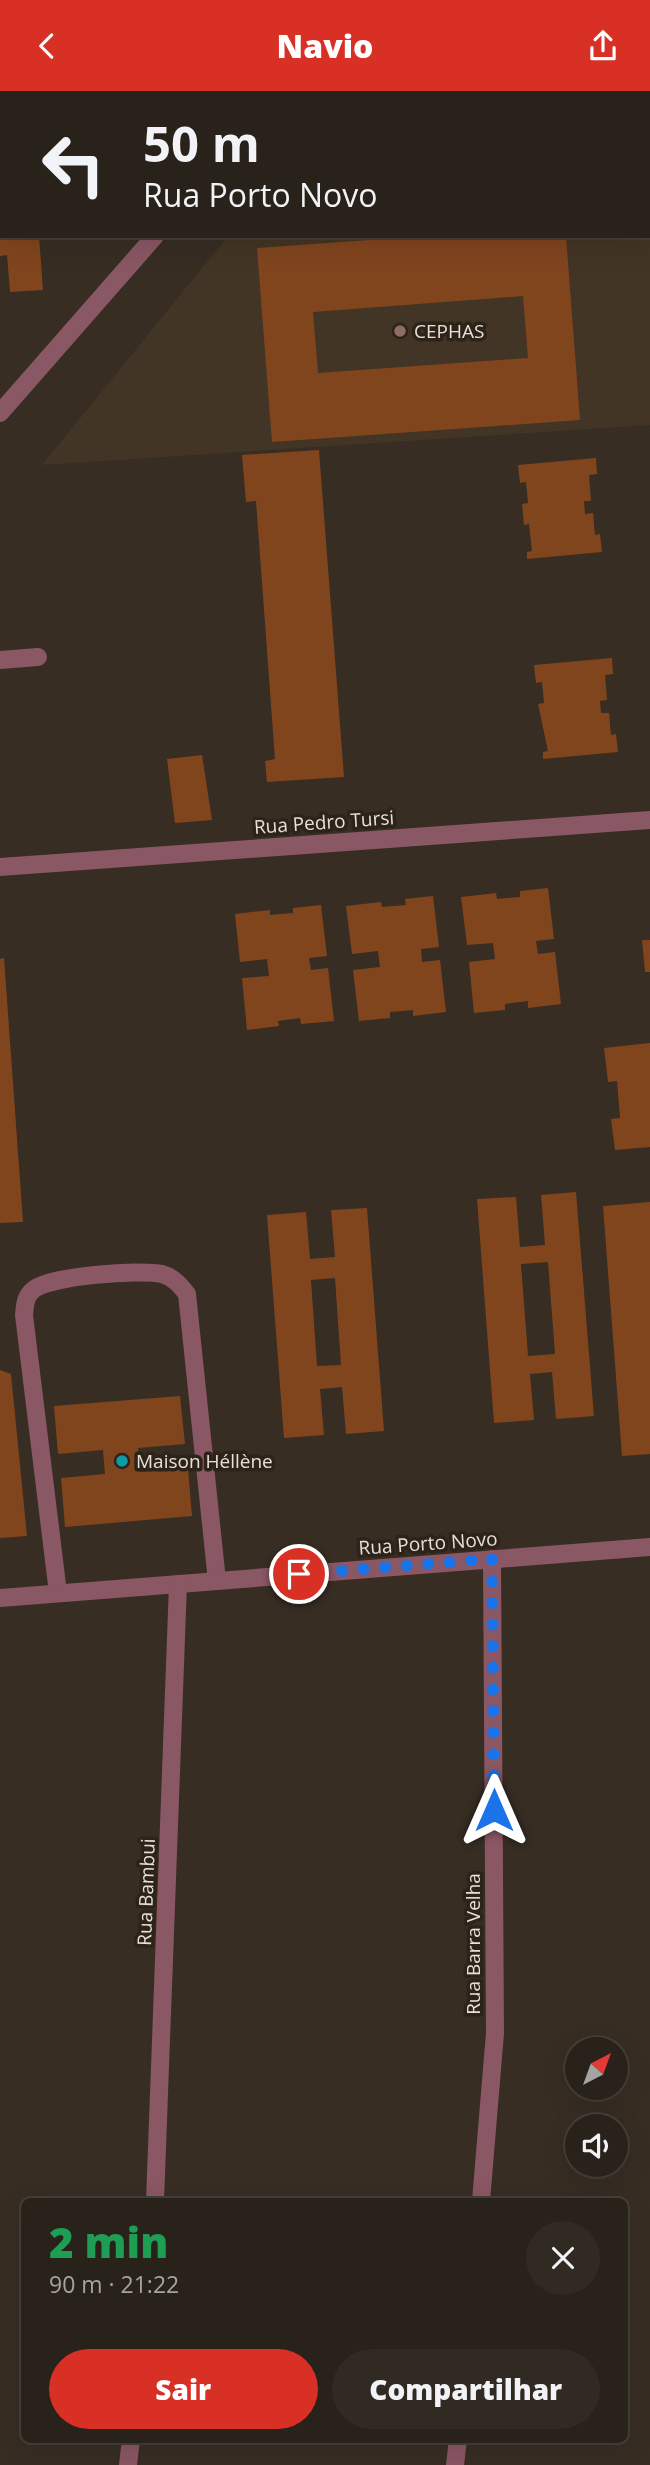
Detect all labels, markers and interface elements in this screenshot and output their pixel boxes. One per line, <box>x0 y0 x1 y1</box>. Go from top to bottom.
text: Navio <box>277 24 373 67</box>
icon: back <box>28 27 66 65</box>
icon: share <box>584 27 622 65</box>
text: 50 m <box>143 110 260 176</box>
icon: left <box>28 119 119 210</box>
text: Rua Porto Novo <box>143 173 378 216</box>
place label: CEPHAS <box>414 318 484 344</box>
marker: CEPHAS <box>392 323 408 339</box>
street label: Rua Pedro Tursi <box>253 804 395 840</box>
place label: Maison Héllène <box>136 1448 273 1474</box>
marker: Maison Héllène <box>114 1453 130 1469</box>
street label: Rua Porto Novo <box>358 1525 498 1561</box>
pin <box>269 1544 329 1604</box>
icon: arrive <box>280 1555 318 1593</box>
position arrow <box>457 1773 531 1847</box>
street label: Rua Bambui <box>131 1838 161 1946</box>
street label: Rua Barra Velha <box>460 1873 486 2015</box>
north arrow <box>565 2037 628 2100</box>
map controls <box>565 2037 628 2177</box>
button: sound <box>565 2114 628 2177</box>
text: 2 min <box>49 2213 168 2270</box>
button: close <box>526 2221 600 2295</box>
text: 90 m · 21:22 <box>49 2268 179 2300</box>
button: Sair <box>49 2349 318 2429</box>
button: Compartilhar <box>332 2349 600 2429</box>

